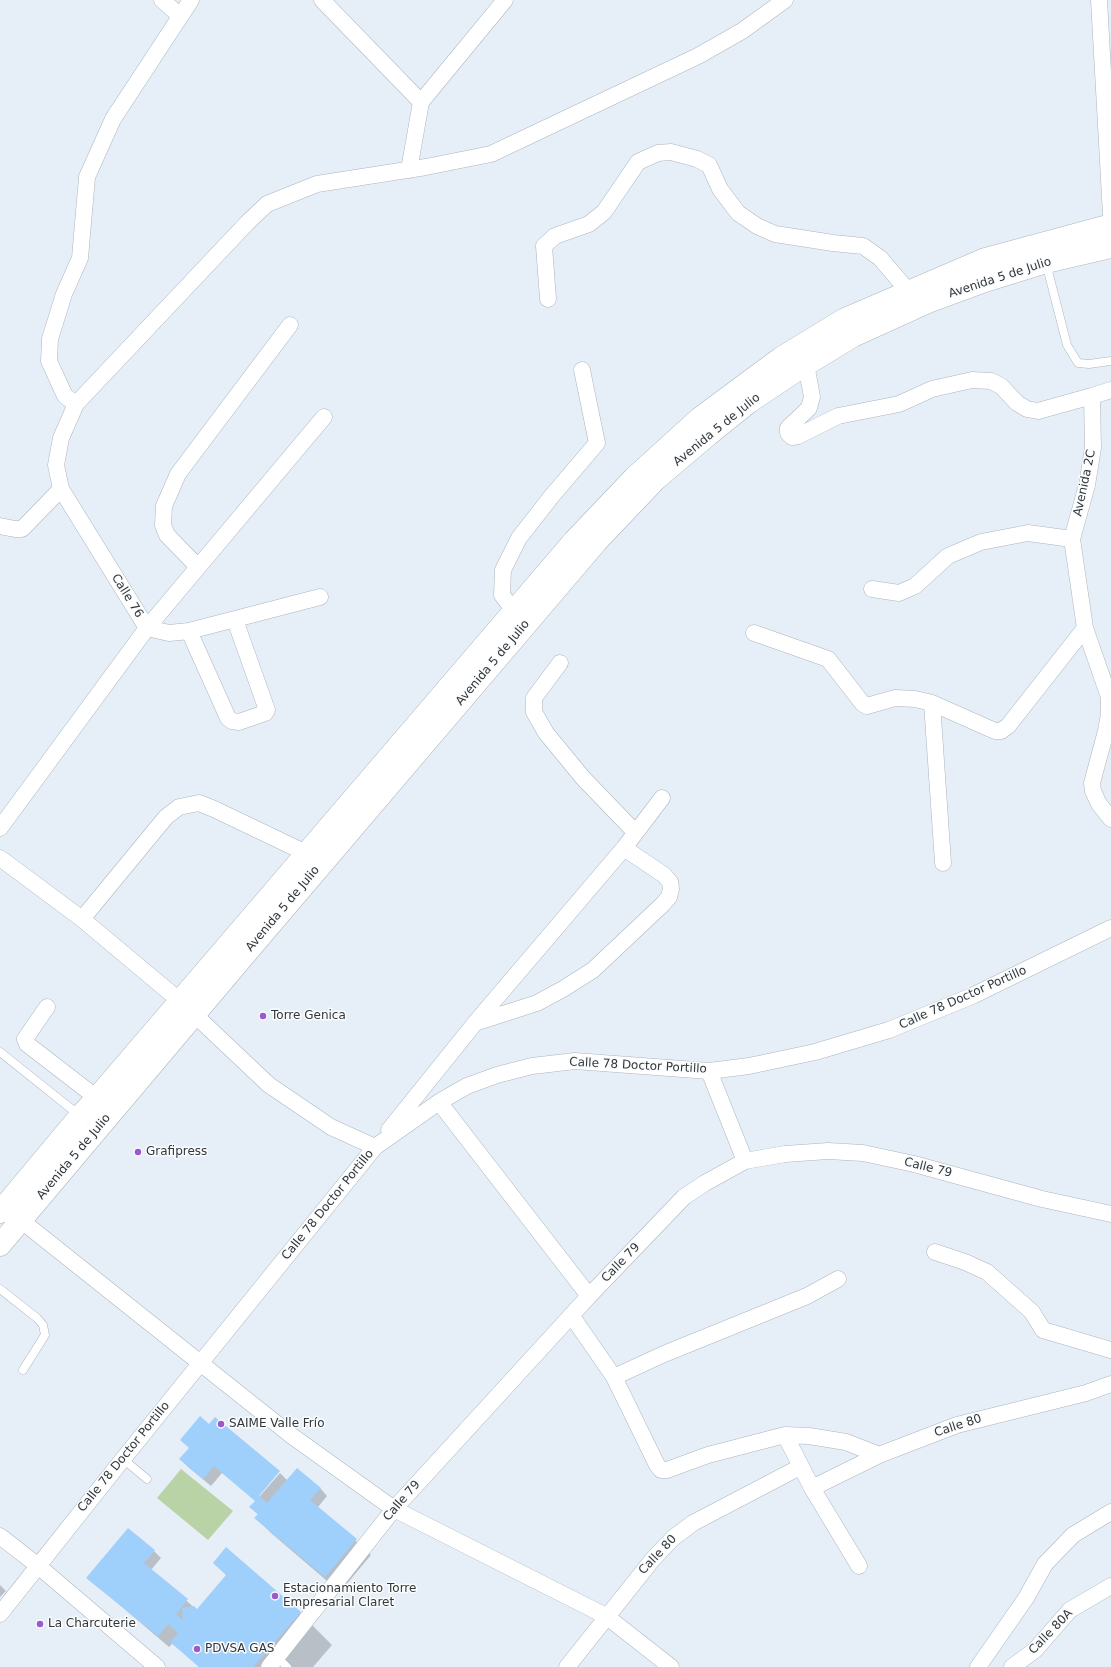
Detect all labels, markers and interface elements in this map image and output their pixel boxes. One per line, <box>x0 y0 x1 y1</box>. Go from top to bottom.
street label: Avenida 5 de Julio <box>947 255 1053 301</box>
street label: Avenida 5 de Julio <box>671 391 763 469</box>
street label: Avenida 2C <box>1071 448 1099 518</box>
street label: Calle 76 <box>108 571 146 621</box>
street label: Avenida 5 de Julio <box>453 617 533 709</box>
street label: Avenida 5 de Julio <box>243 863 323 955</box>
street label: Calle 78 Doctor Portillo <box>897 963 1029 1033</box>
place label: Torre Genica <box>271 1009 346 1023</box>
marker: Torre Genica <box>258 1011 268 1021</box>
street label: Calle 78 Doctor Portillo <box>569 1055 707 1077</box>
street label: Avenida 5 de Julio <box>34 1111 114 1203</box>
place label: Grafipress <box>146 1145 207 1159</box>
marker: Grafipress <box>133 1147 143 1157</box>
street label: Calle 78 Doctor Portillo <box>279 1147 377 1263</box>
street label: Calle 79 <box>903 1155 953 1181</box>
street label: Calle 79 <box>599 1240 643 1286</box>
street label: Calle 78 Doctor Portillo <box>75 1399 173 1515</box>
street label: Calle 80 <box>933 1412 983 1440</box>
place label: SAIME Valle Frío <box>229 1417 324 1431</box>
marker: SAIME Valle Frío <box>216 1419 226 1429</box>
street label: Calle 79 <box>381 1478 423 1524</box>
street label: Calle 80 <box>636 1532 680 1578</box>
place label: Estacionamiento Torre Empresarial Claret <box>283 1582 416 1610</box>
marker: Estacionamiento Torre Empresarial Claret <box>270 1591 280 1601</box>
street label: Calle 80A <box>1026 1606 1076 1658</box>
place label: La Charcuterie <box>48 1617 136 1631</box>
marker: La Charcuterie <box>35 1619 45 1629</box>
place label: PDVSA GAS <box>205 1642 274 1656</box>
marker: PDVSA GAS <box>192 1644 202 1654</box>

